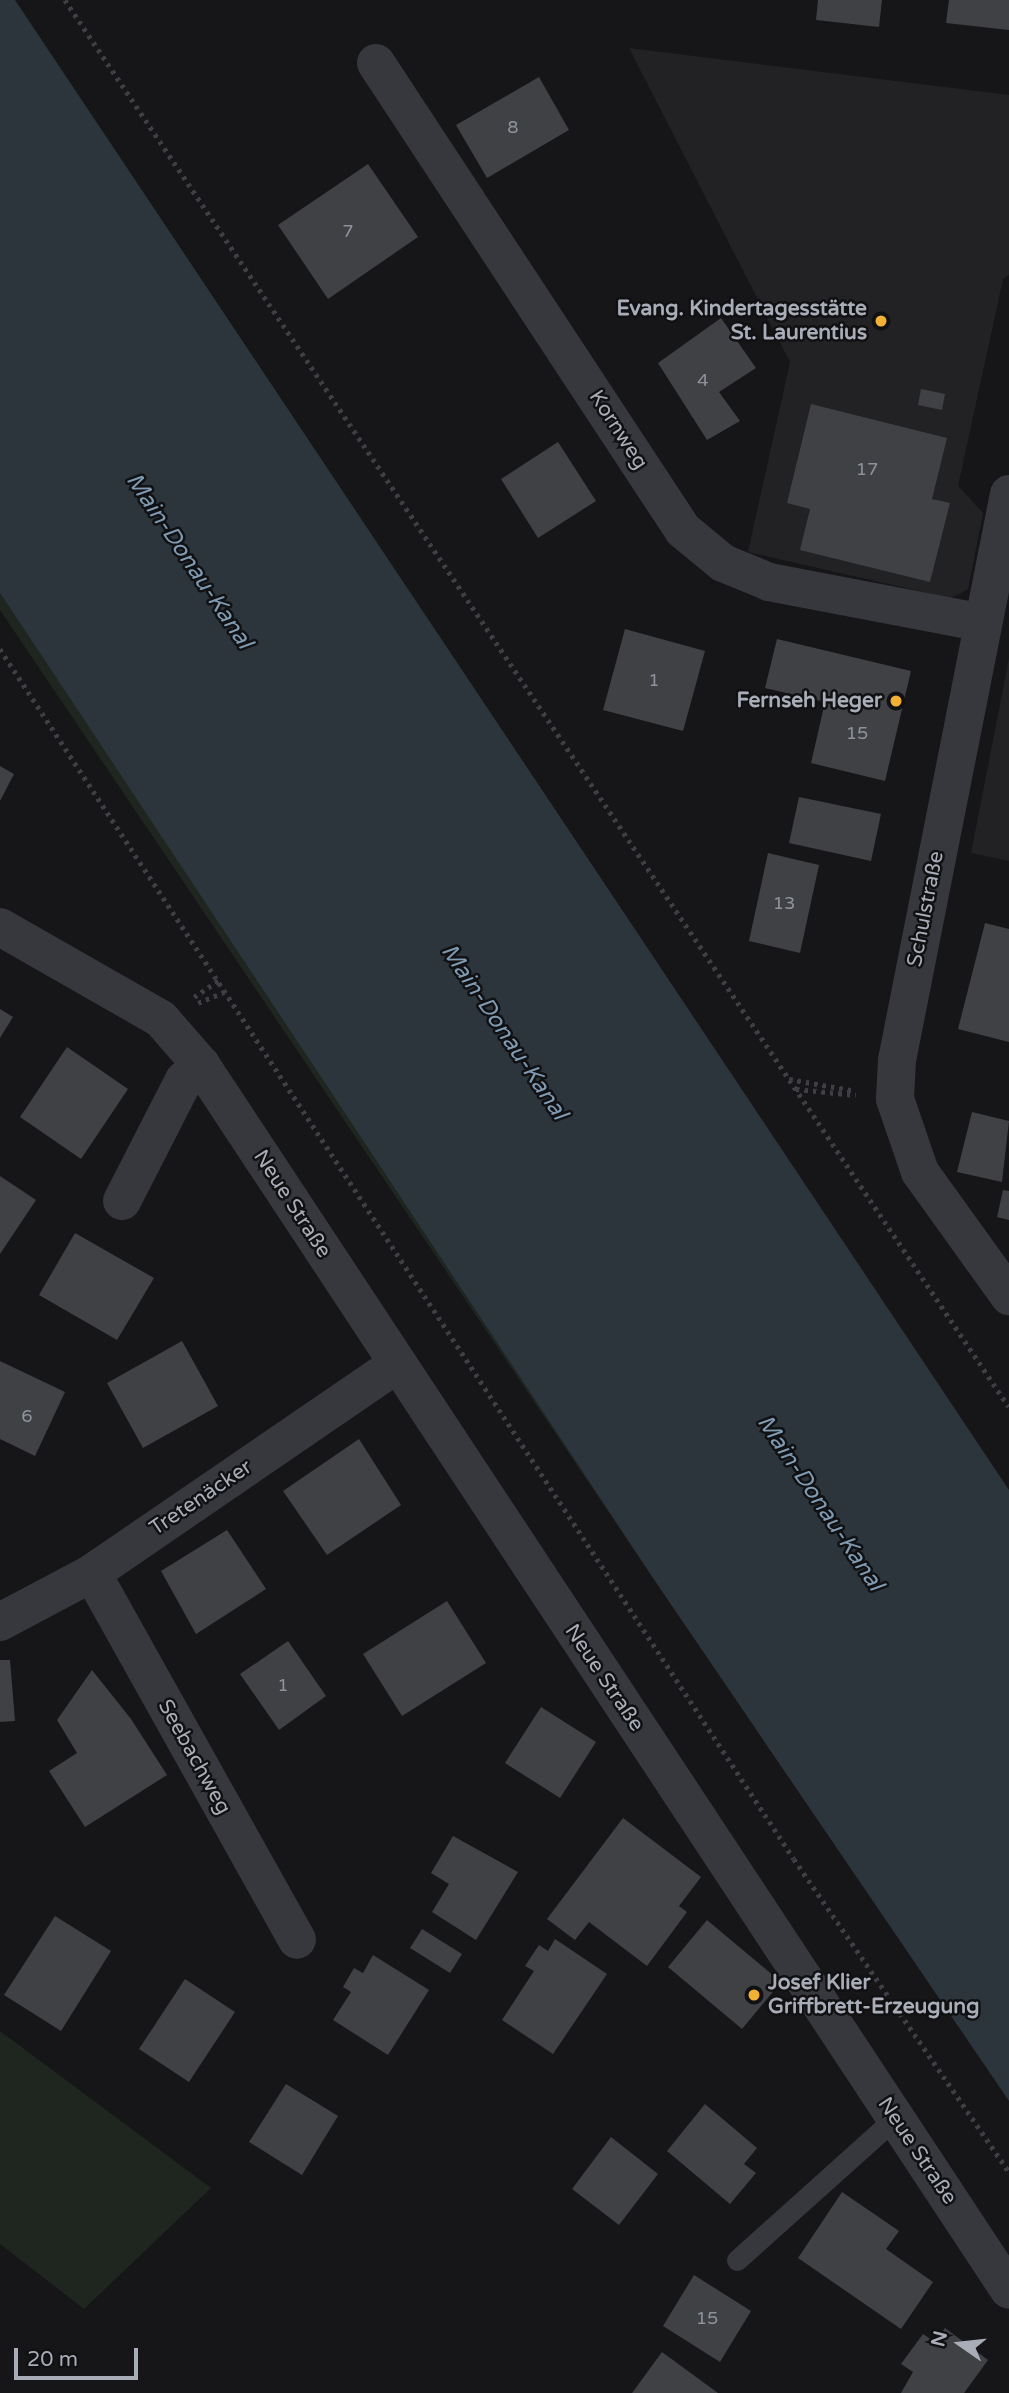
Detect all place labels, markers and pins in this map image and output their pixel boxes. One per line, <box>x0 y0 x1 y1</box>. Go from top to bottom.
place label: Evang. Kindertagesstätte St. Laurentius <box>617 296 867 346</box>
marker: Evang. Kindertagesstätte St. Laurentius <box>873 313 889 329</box>
place label: Fernseh Heger <box>737 688 882 714</box>
marker: Fernseh Heger <box>888 693 904 709</box>
place label: Josef Klier Griffbrett-Erzeugung <box>768 1970 979 2020</box>
marker: Josef Klier Griffbrett-Erzeugung <box>746 1987 762 2003</box>

